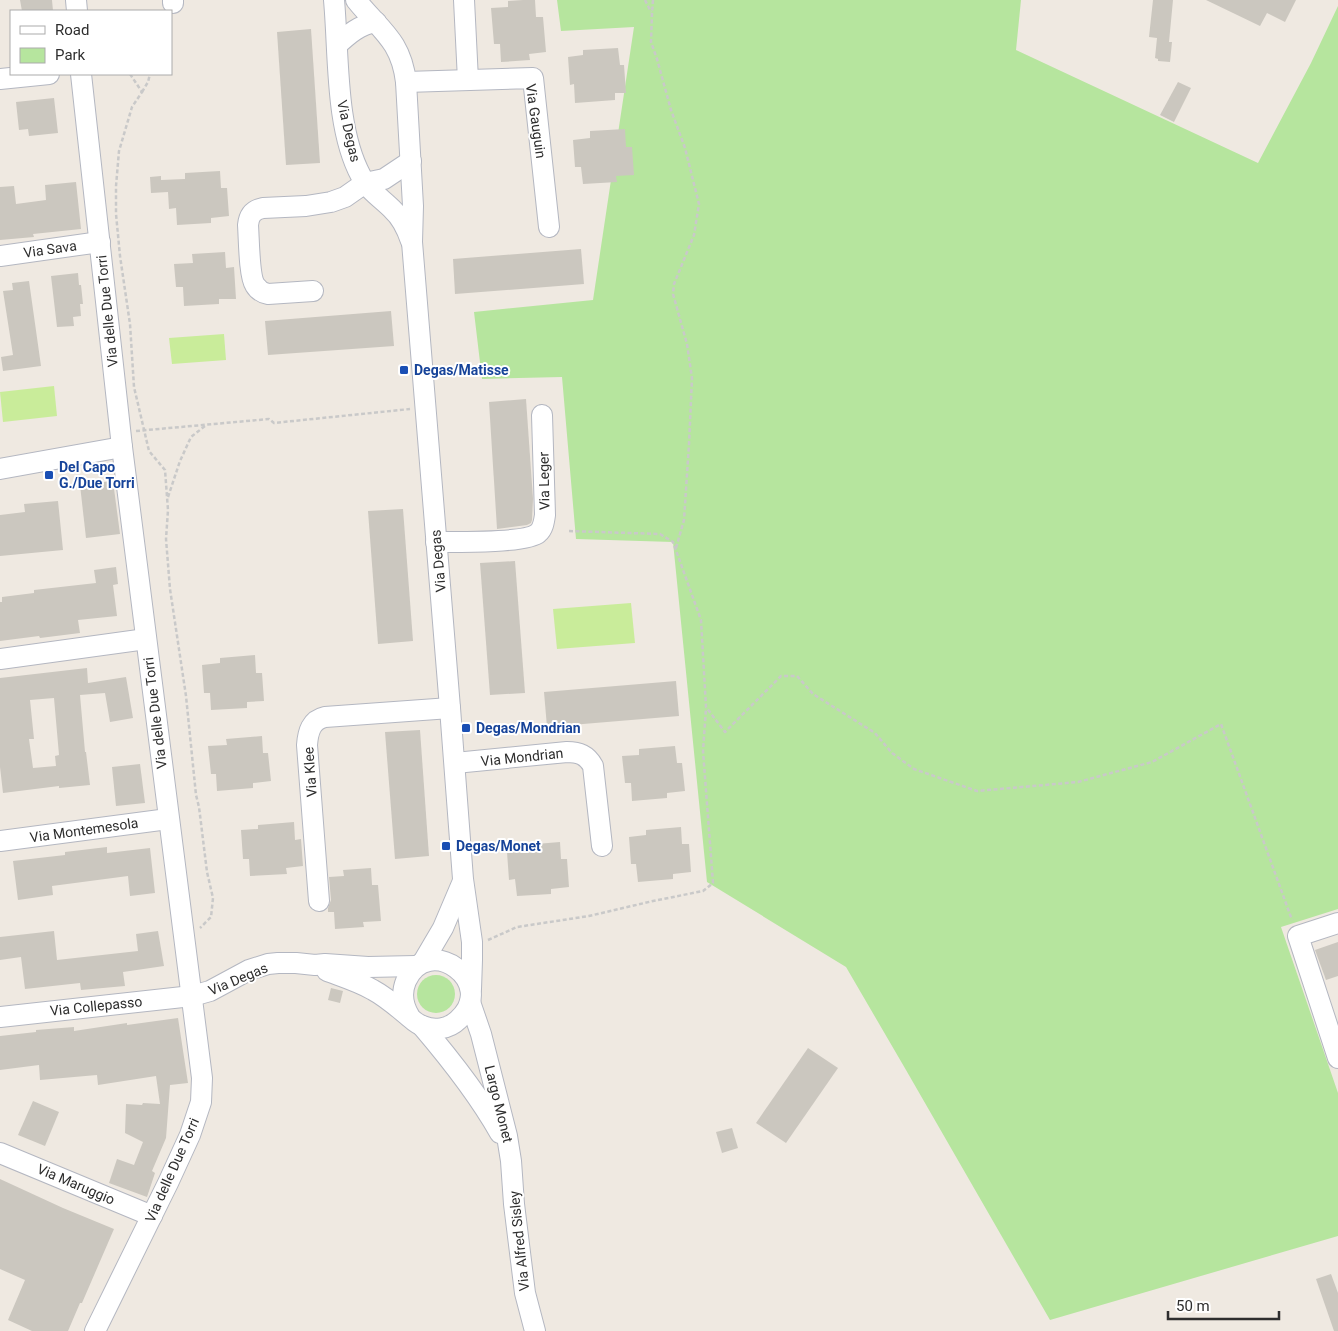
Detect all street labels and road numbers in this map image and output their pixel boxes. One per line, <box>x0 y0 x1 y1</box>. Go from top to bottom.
street label: Via Gauguin <box>523 83 549 159</box>
street label: Via Degas <box>334 99 364 163</box>
street label: Via Sava <box>22 237 78 261</box>
street label: Via delle Due Torri <box>93 254 121 368</box>
street label: Via Leger <box>535 451 553 510</box>
street label: Via Degas <box>427 529 449 593</box>
street label: Via delle Due Torri <box>140 656 170 770</box>
street label: Via Mondrian <box>480 745 564 769</box>
street label: Via Klee <box>300 746 320 798</box>
street label: Via Montemesola <box>29 814 139 846</box>
street label: Via Degas <box>206 959 270 999</box>
street label: Via Collepasso <box>49 993 143 1019</box>
street label: Largo Monet <box>482 1064 516 1145</box>
street label: Via delle Due Torri <box>142 1115 202 1225</box>
street label: Via Maruggio <box>35 1160 117 1208</box>
street label: Via Alfred Sisley <box>506 1190 532 1292</box>

